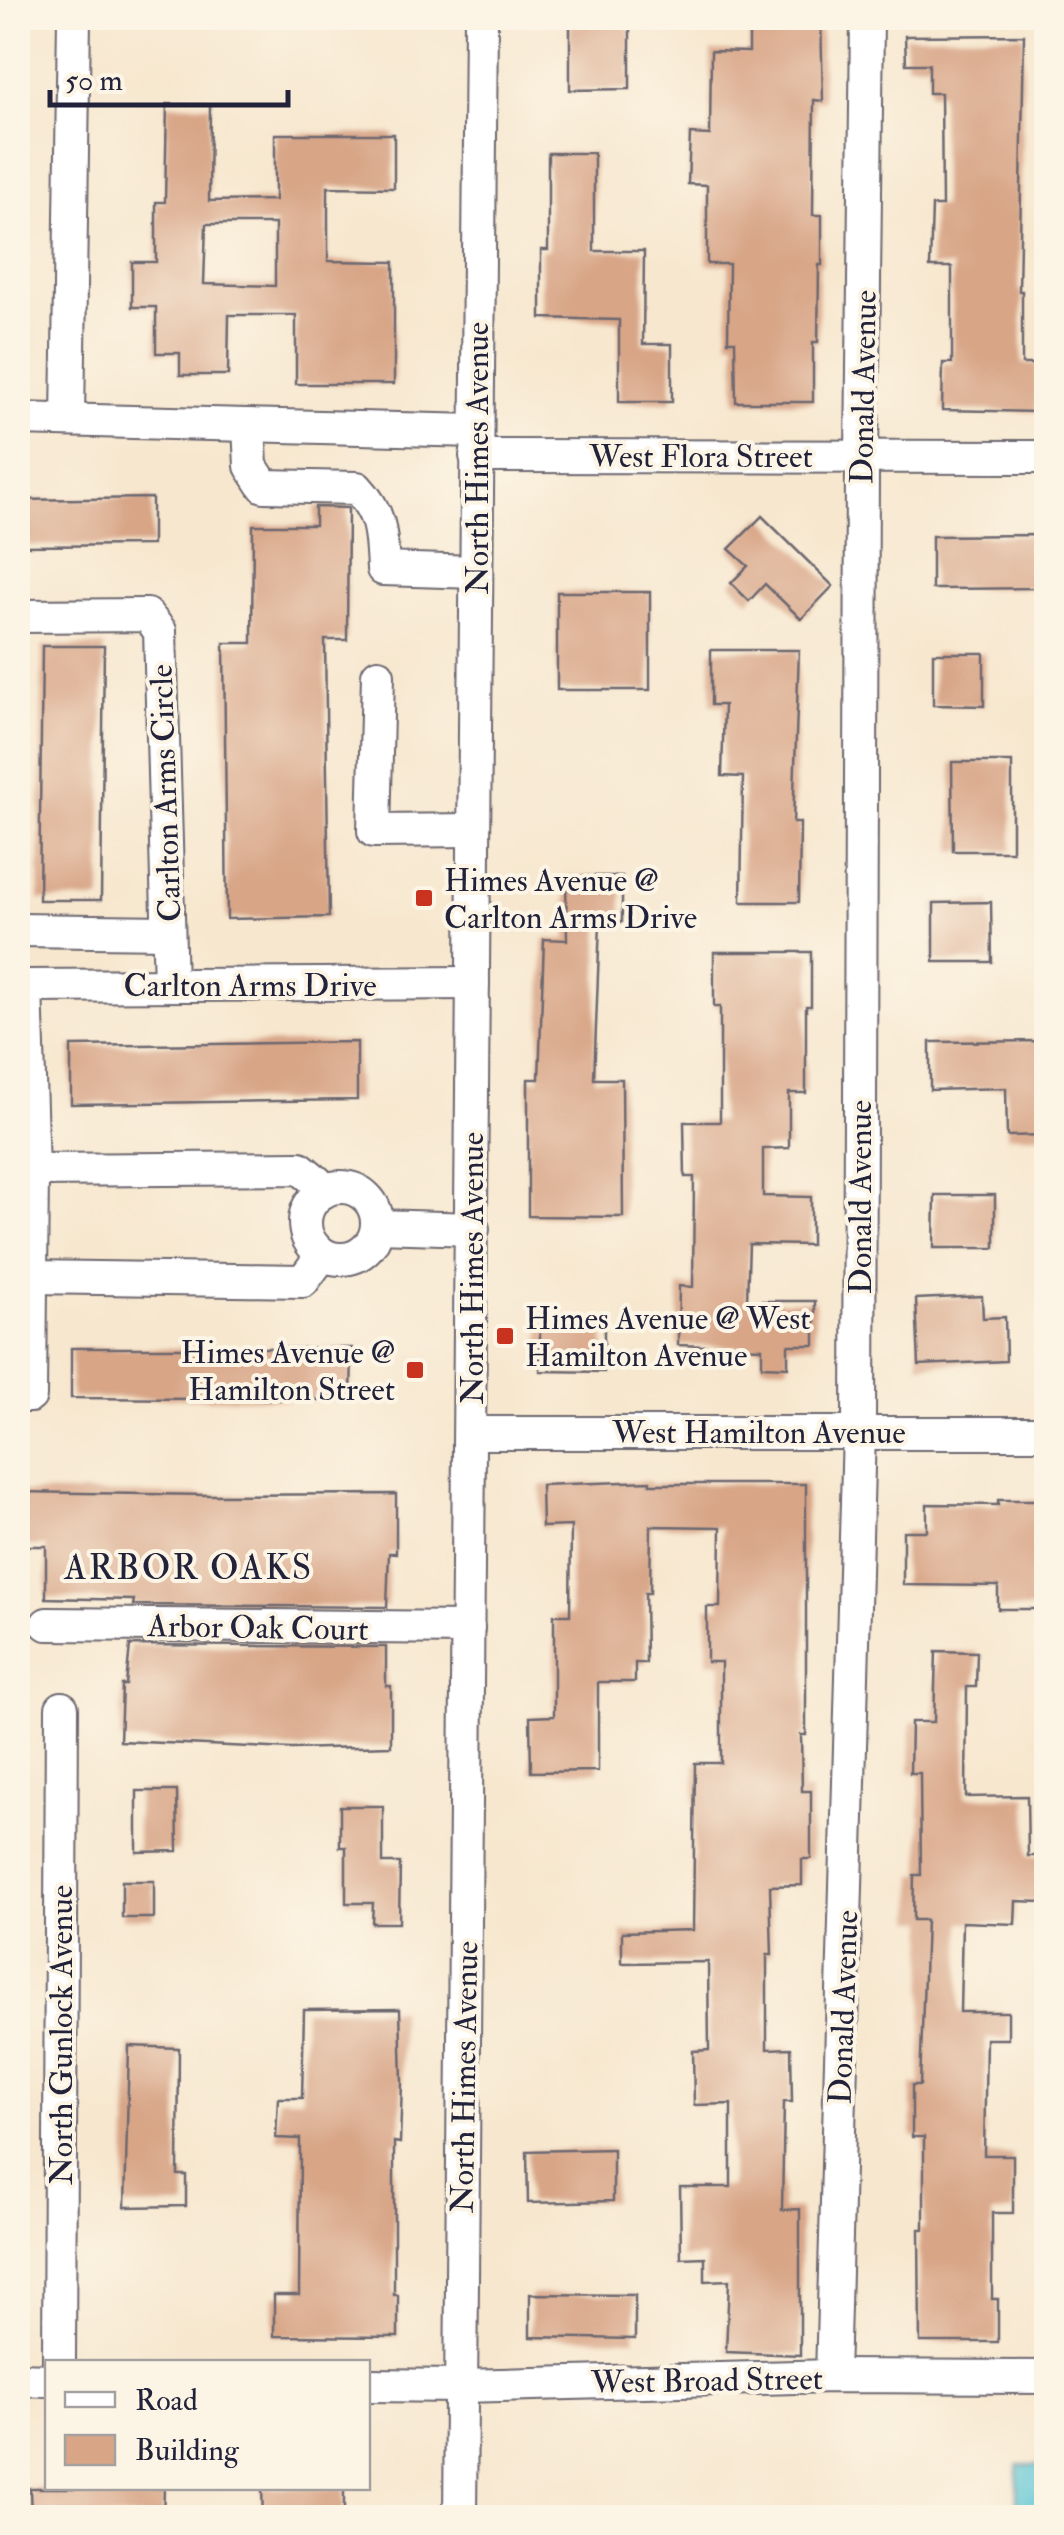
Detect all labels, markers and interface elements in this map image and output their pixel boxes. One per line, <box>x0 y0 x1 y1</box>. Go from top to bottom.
scale bar <box>50 45 288 107</box>
text: 50 m <box>65 62 123 99</box>
street label: Donald Avenue <box>842 290 886 485</box>
street label: North Himes Avenue <box>458 322 498 594</box>
street label: West Flora Street <box>588 437 813 477</box>
street label: Carlton Arms Circle <box>142 663 190 922</box>
place label: Himes Avenue @ Carlton Arms Drive <box>444 861 697 938</box>
marker: Himes Avenue @ Carlton Arms Drive <box>413 887 435 909</box>
street label: Carlton Arms Drive <box>123 966 377 1006</box>
street label: Donald Avenue <box>841 1100 881 1294</box>
street label: North Himes Avenue <box>453 1132 493 1404</box>
place label: Himes Avenue @ West Hamilton Avenue <box>525 1299 811 1376</box>
marker: Himes Avenue @ West Hamilton Avenue <box>494 1325 516 1347</box>
place label: Himes Avenue @ Hamilton Street <box>181 1333 395 1410</box>
marker: Himes Avenue @ Hamilton Street <box>404 1359 426 1381</box>
street label: West Hamilton Avenue <box>611 1413 906 1453</box>
district label: ARBOR OAKS <box>63 1546 314 1590</box>
street label: Arbor Oak Court <box>146 1606 369 1650</box>
street label: North Gunlock Avenue <box>42 1885 82 2185</box>
street label: Donald Avenue <box>821 1909 867 2105</box>
street label: North Himes Avenue <box>443 1941 487 2213</box>
street label: West Broad Street <box>590 2359 823 2403</box>
legend <box>45 2360 370 2490</box>
text: Road <box>135 2382 198 2419</box>
text: Building <box>135 2432 240 2469</box>

